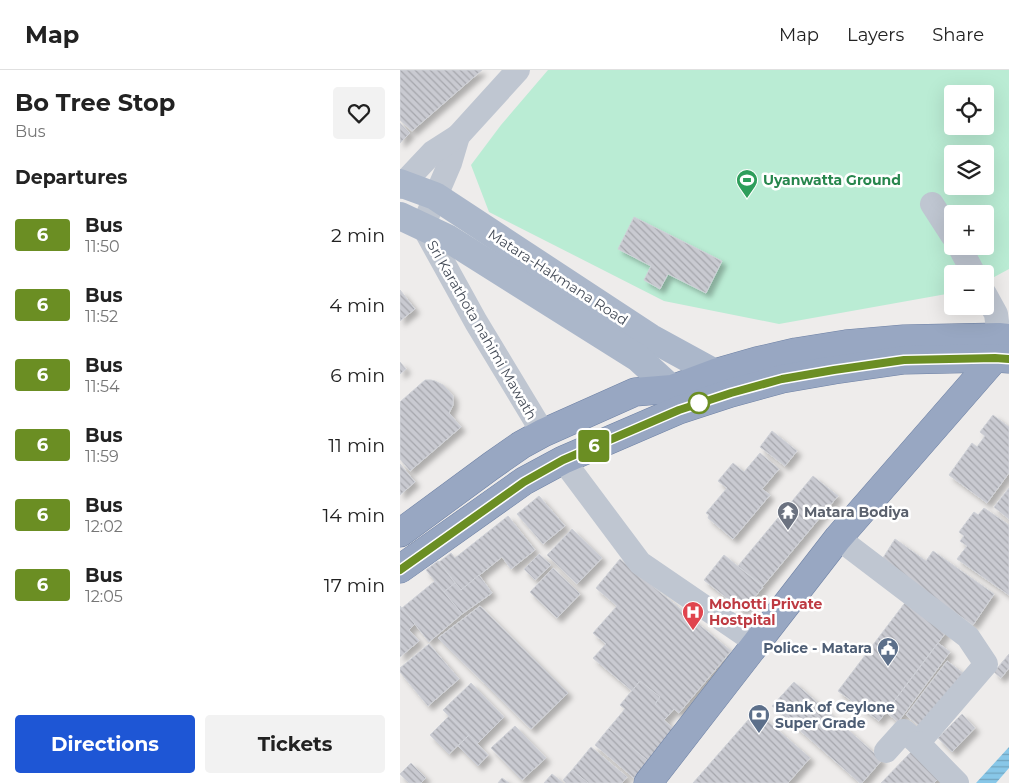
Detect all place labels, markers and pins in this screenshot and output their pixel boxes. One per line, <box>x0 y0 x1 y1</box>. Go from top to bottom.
sports icon: Uyanwatta Ground <box>735 168 759 199</box>
place label: Uyanwatta Ground <box>763 171 901 189</box>
unlabelled marker <box>688 392 710 414</box>
temple icon: Matara Bodiya <box>776 500 800 531</box>
place label: Matara Bodiya <box>804 503 909 521</box>
place label: Mohotti Private Hostpital <box>709 595 822 629</box>
hospital icon: Mohotti Private Hostpital <box>681 600 705 631</box>
public building icon: Police - Matara <box>876 636 900 667</box>
place label: Police - Matara <box>763 639 872 657</box>
place label: Bank of Ceylone Super Grade <box>775 698 895 732</box>
bank icon: Bank of Ceylone Super Grade <box>747 703 771 734</box>

